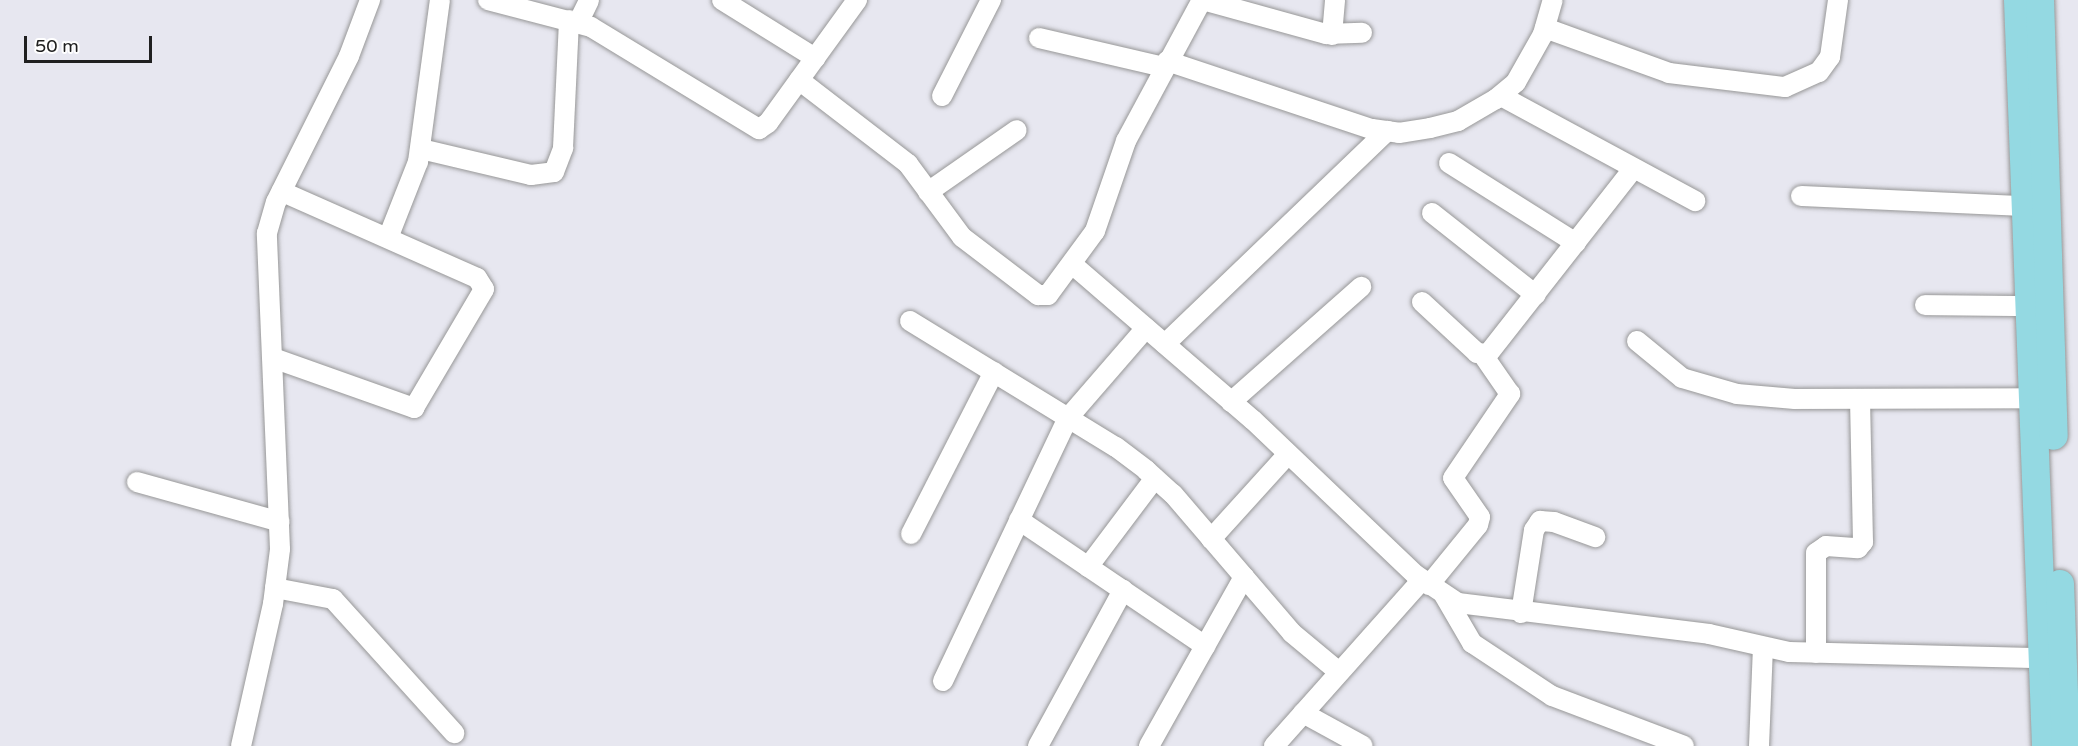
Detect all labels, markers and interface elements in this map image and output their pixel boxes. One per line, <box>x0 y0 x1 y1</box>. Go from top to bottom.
scale bar <box>27 24 154 62</box>
text: 50 m <box>35 35 79 57</box>

